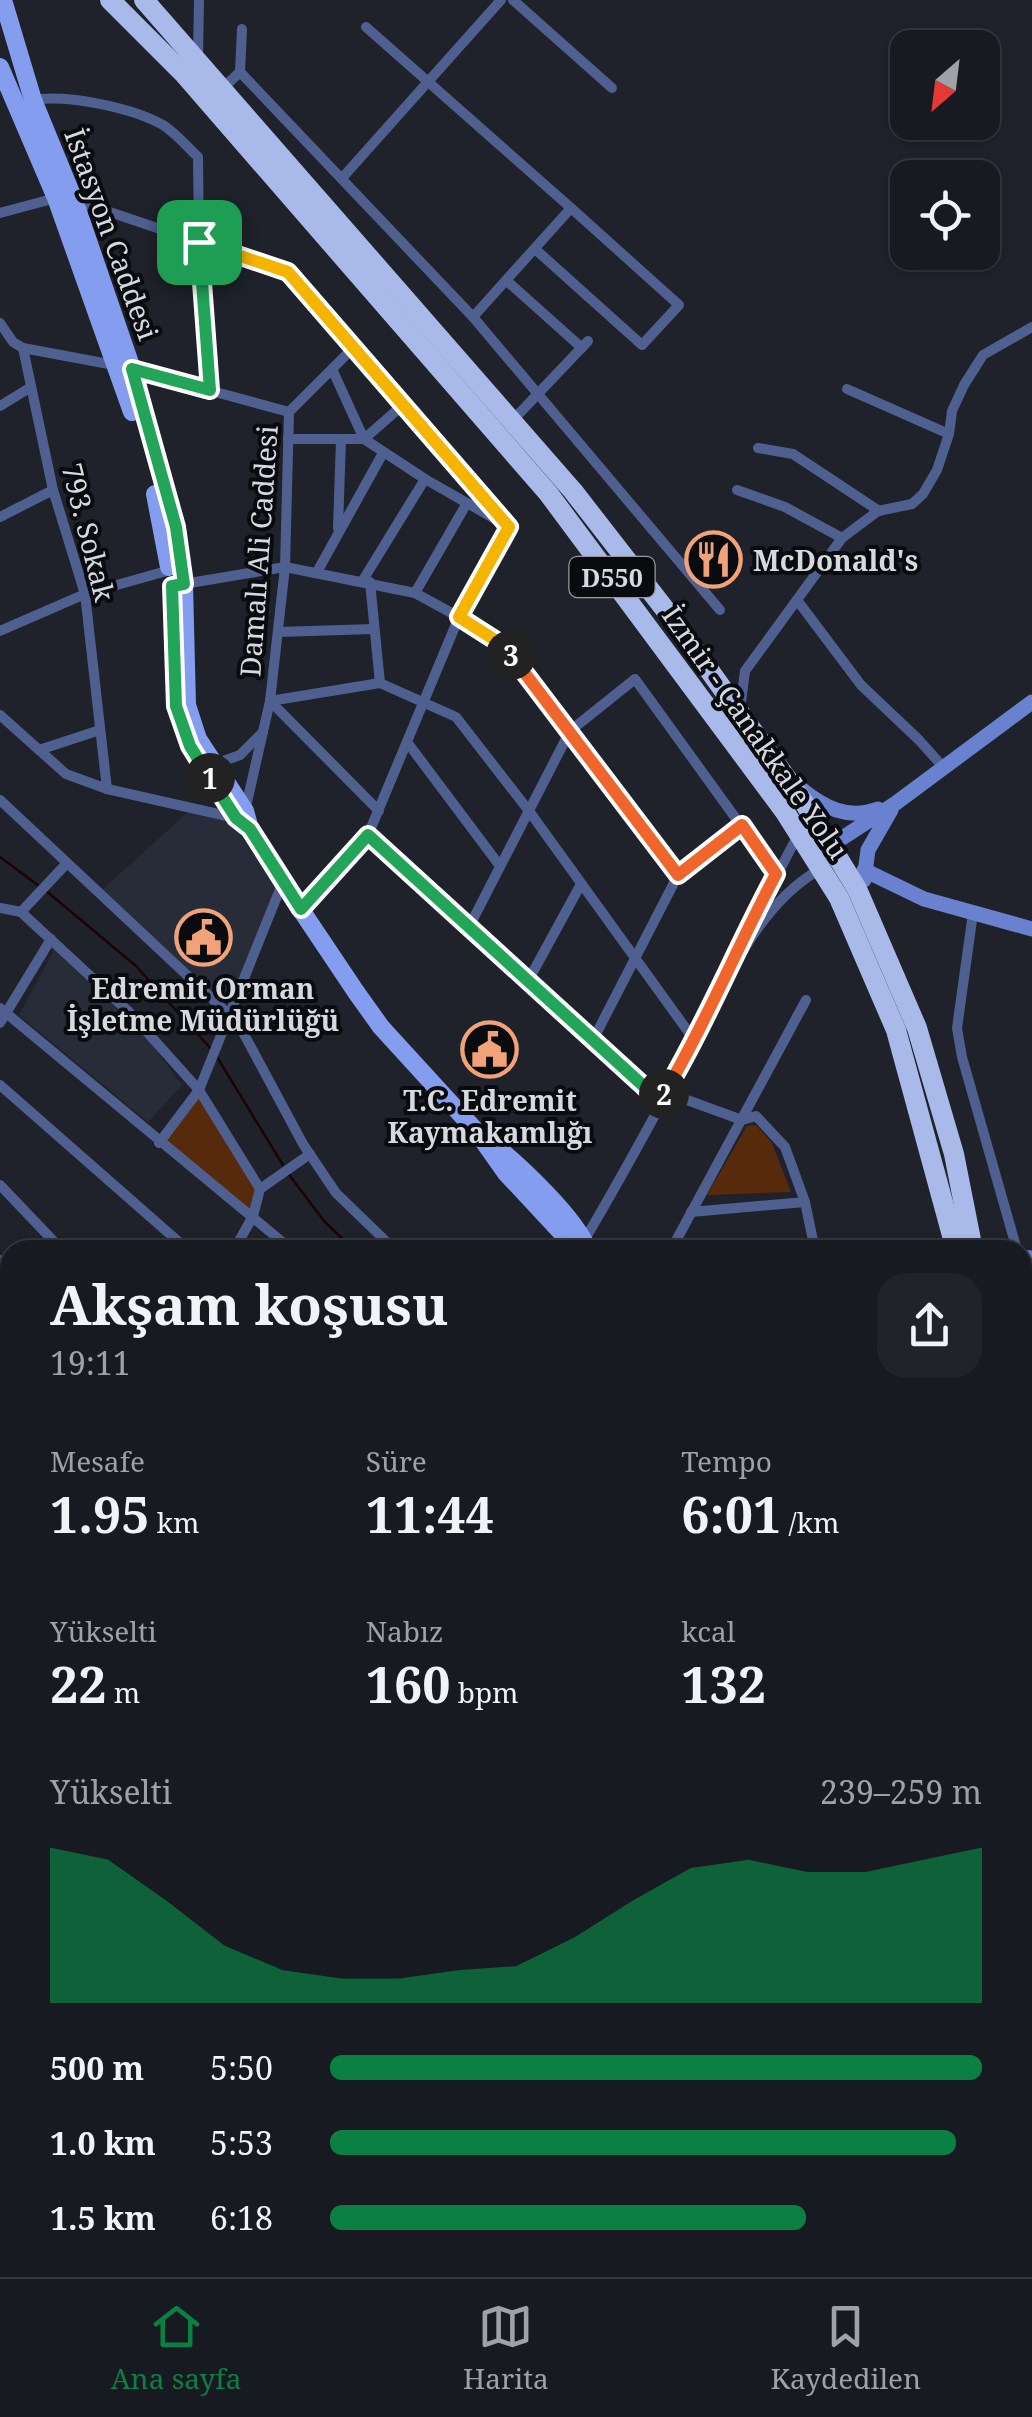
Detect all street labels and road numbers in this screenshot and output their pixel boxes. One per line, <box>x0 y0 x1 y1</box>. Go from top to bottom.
street label: İstasyon Caddesi <box>56 123 168 345</box>
street label: Damalı Ali Caddesi <box>230 424 286 678</box>
street label: 793. Sokak <box>53 459 125 606</box>
road number: D550 <box>570 557 654 597</box>
street label: İzmir - Çanakkale Yolu <box>654 598 858 866</box>

